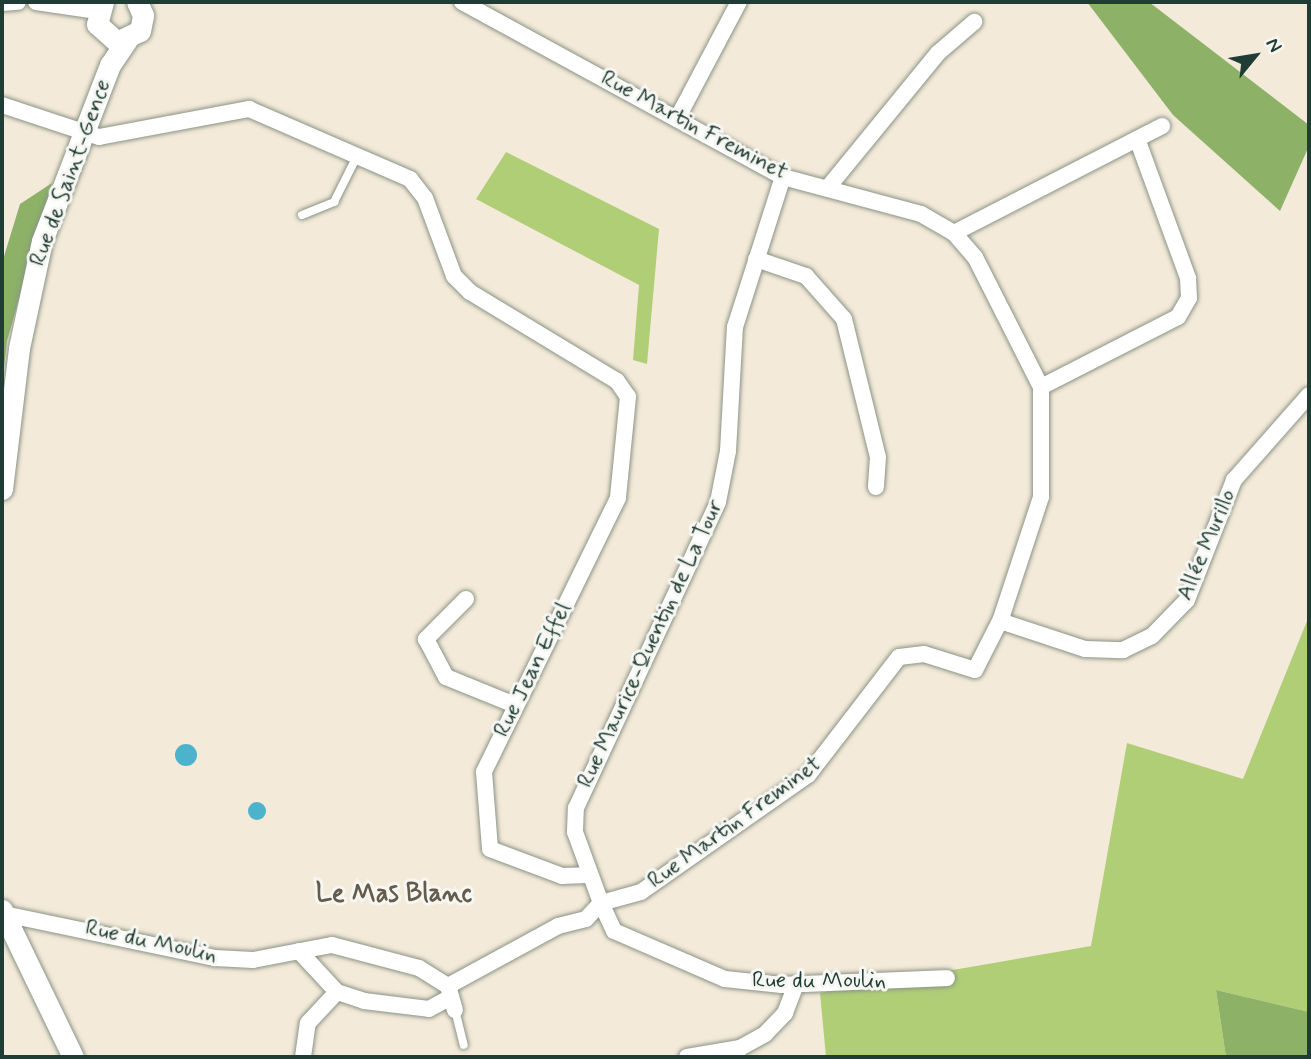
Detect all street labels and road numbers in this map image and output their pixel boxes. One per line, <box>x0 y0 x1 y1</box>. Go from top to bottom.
street label: Rue Martin Freminet <box>596 65 792 187</box>
street label: Rue de Saint-Gence <box>25 78 117 268</box>
street label: Allée Murillo <box>1171 485 1243 605</box>
street label: Rue Maurice-Quentin de La Tour <box>573 498 729 790</box>
street label: Rue Jean Effel <box>489 599 577 741</box>
street label: Rue Martin Freminet <box>643 751 827 895</box>
street label: Rue du Moulin <box>84 915 218 969</box>
street label: Rue du Moulin <box>754 967 884 995</box>

